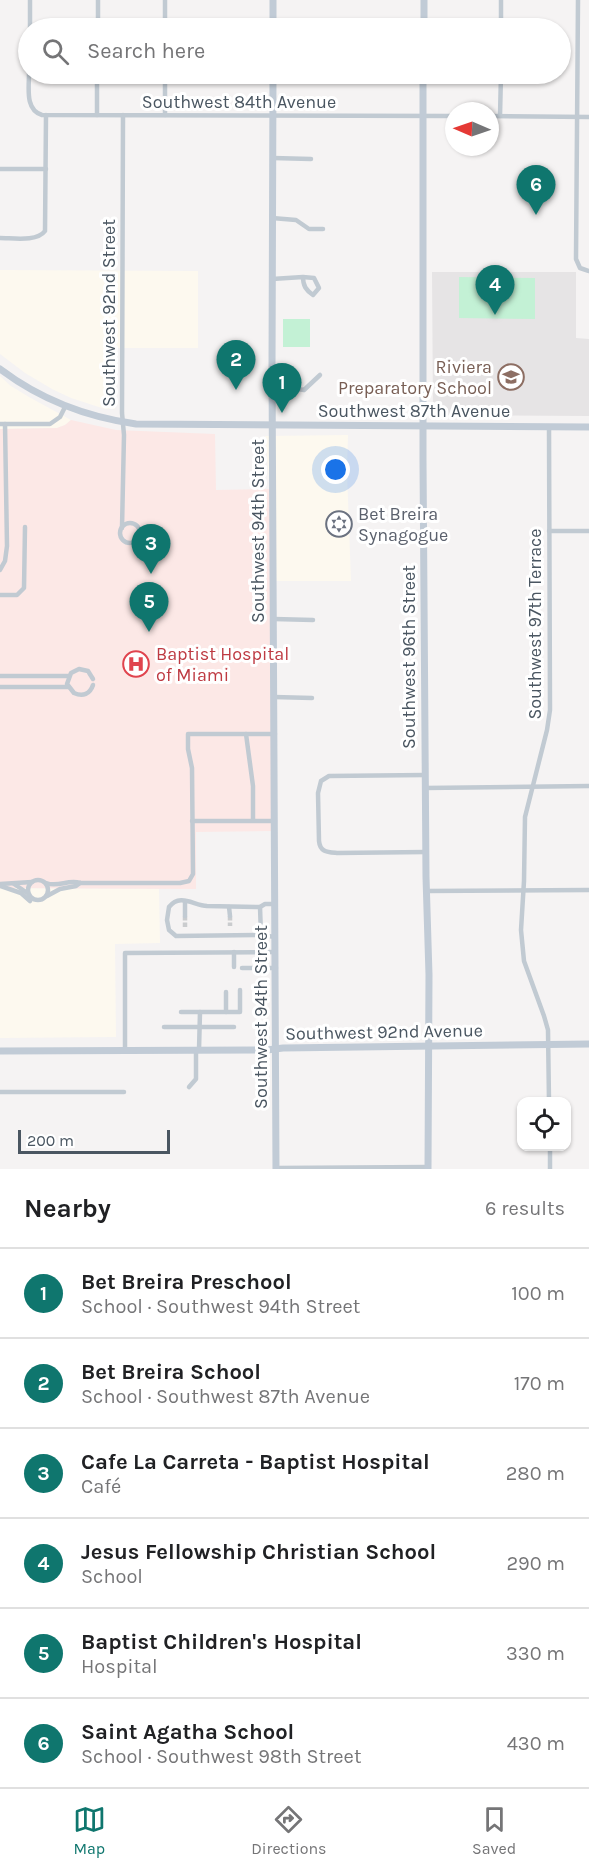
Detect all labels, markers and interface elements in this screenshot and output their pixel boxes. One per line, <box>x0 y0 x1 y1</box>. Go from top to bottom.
search box <box>18 18 571 84</box>
icon: search <box>39 35 72 68</box>
text: Search here <box>87 38 205 64</box>
street label: Southwest 84th Avenue <box>142 91 336 113</box>
north arrow <box>445 102 499 156</box>
pin: 6 <box>516 166 556 215</box>
street label: Southwest 92nd Street <box>98 219 120 407</box>
pin: 4 <box>476 266 514 315</box>
pin: 2 <box>216 340 256 390</box>
place label: Riviera Preparatory School <box>338 356 492 399</box>
school or university icon: Riviera Preparatory School <box>496 362 526 392</box>
pin: 1 <box>262 364 302 413</box>
street label: Southwest 87th Avenue <box>318 400 510 422</box>
street label: Southwest 94th Street <box>247 439 269 623</box>
your location <box>321 455 350 484</box>
place label: Bet Breira Synagogue <box>358 503 448 546</box>
synagogue icon: Bet Breira Synagogue <box>324 509 354 539</box>
pin: 3 <box>132 524 170 574</box>
street label: Southwest 97th Terrace <box>524 528 546 720</box>
street label: Southwest 96th Street <box>398 565 420 749</box>
pin: 5 <box>130 582 168 632</box>
place label: Baptist Hospital of Miami <box>156 643 289 686</box>
hospital icon: Baptist Hospital of Miami <box>121 649 151 679</box>
street label: Southwest 94th Street <box>250 925 272 1109</box>
street label: Southwest 92nd Avenue <box>285 1019 483 1045</box>
map controls <box>517 1097 571 1151</box>
button: locate <box>517 1097 571 1151</box>
scale bar <box>18 1127 170 1154</box>
text: 200 m <box>27 1131 74 1150</box>
text: Nearby <box>24 1193 111 1224</box>
text: 6 results <box>485 1197 565 1220</box>
text: Bet Breira Preschool <box>81 1269 292 1295</box>
text: 1 <box>40 1282 47 1305</box>
text: 100 m <box>511 1282 565 1305</box>
text: School · Southwest 94th Street <box>81 1295 360 1318</box>
text: Bet Breira School <box>81 1359 261 1385</box>
text: 2 <box>37 1372 50 1395</box>
text: 170 m <box>514 1372 565 1395</box>
text: School · Southwest 87th Avenue <box>81 1385 370 1408</box>
text: Cafe La Carreta - Baptist Hospital <box>81 1449 430 1475</box>
text: 3 <box>37 1462 50 1485</box>
text: 280 m <box>506 1462 565 1485</box>
text: Café <box>81 1475 121 1498</box>
text: Jesus Fellowship Christian School <box>81 1539 436 1565</box>
text: 4 <box>38 1552 49 1575</box>
text: 290 m <box>506 1552 565 1575</box>
text: School <box>81 1565 143 1588</box>
text: Baptist Children's Hospital <box>81 1629 362 1655</box>
text: 5 <box>38 1642 49 1665</box>
text: 330 m <box>506 1642 565 1665</box>
text: Hospital <box>81 1655 158 1678</box>
text: Saint Agatha School <box>81 1719 294 1745</box>
text: 6 <box>37 1732 50 1755</box>
text: 430 m <box>507 1732 565 1755</box>
text: School · Southwest 98th Street <box>81 1745 361 1768</box>
tab: Map <box>73 1803 106 1858</box>
tab: Directions <box>251 1803 326 1858</box>
tab: Saved <box>472 1803 516 1858</box>

